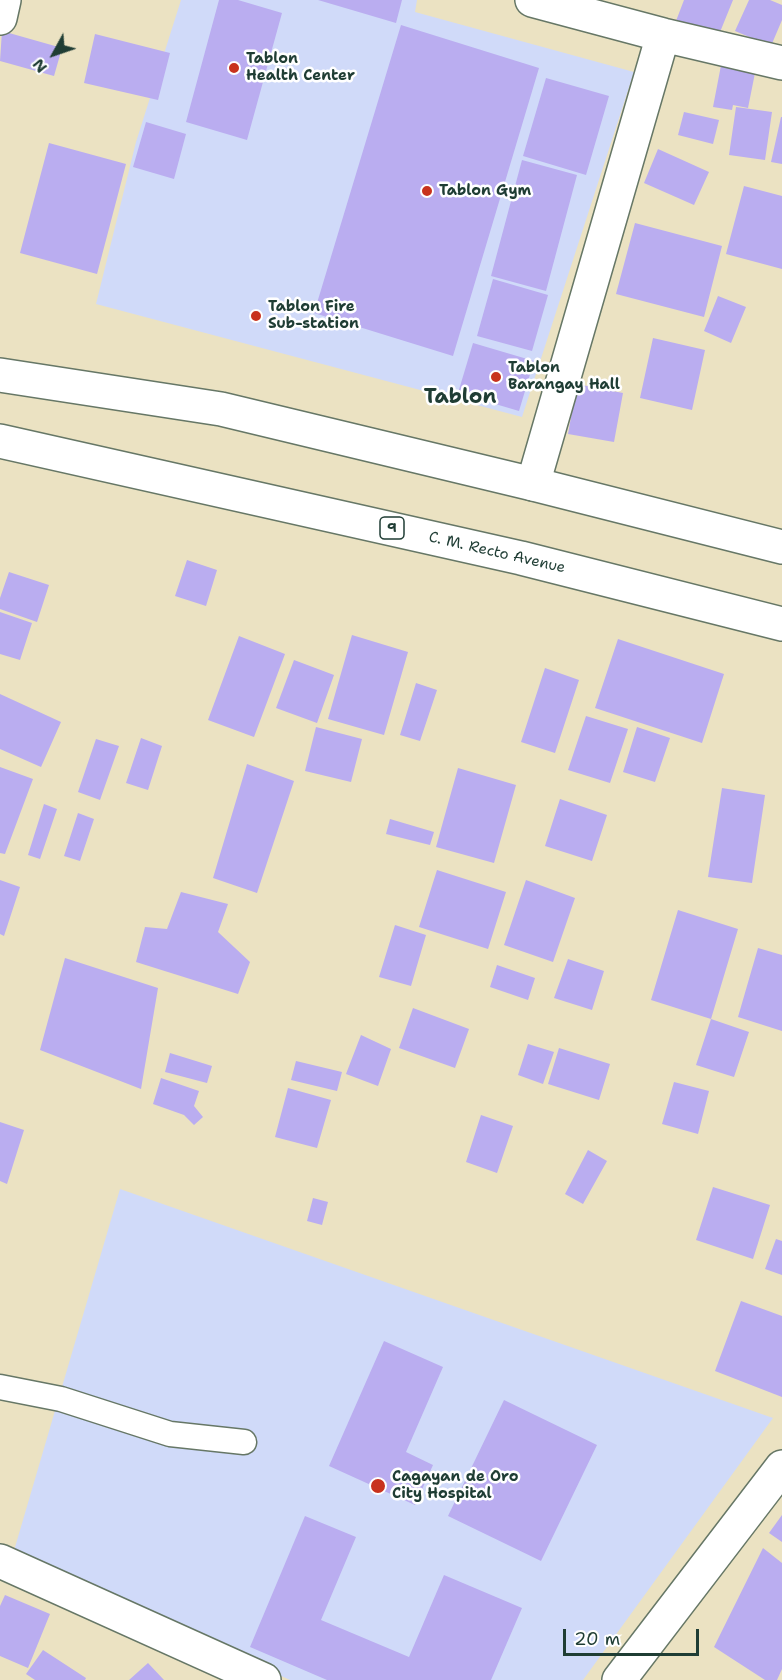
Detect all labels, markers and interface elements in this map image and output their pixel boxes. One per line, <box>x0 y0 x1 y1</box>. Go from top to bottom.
north arrow <box>24 24 84 84</box>
place label: Tablon Health Center <box>246 50 355 85</box>
text: N <box>28 54 52 78</box>
marker: Tablon Health Center <box>227 61 241 75</box>
place label: Tablon Gym <box>439 182 531 200</box>
marker: Tablon Gym <box>420 184 434 198</box>
place label: Tablon Fire Sub-station <box>268 298 359 333</box>
marker: Tablon Fire Sub-station <box>249 309 263 323</box>
place label: Tablon Barangay Hall <box>508 359 620 394</box>
marker: Tablon Barangay Hall <box>489 370 503 384</box>
district label: Tablon <box>424 385 496 411</box>
road number: 9 <box>380 517 404 539</box>
street label: C. M. Recto Avenue <box>427 529 567 577</box>
place label: Cagayan de Oro City Hospital <box>392 1468 518 1503</box>
marker: Cagayan de Oro City Hospital <box>369 1477 387 1495</box>
scale bar <box>566 1617 702 1655</box>
text: 20 m <box>574 1627 620 1651</box>

